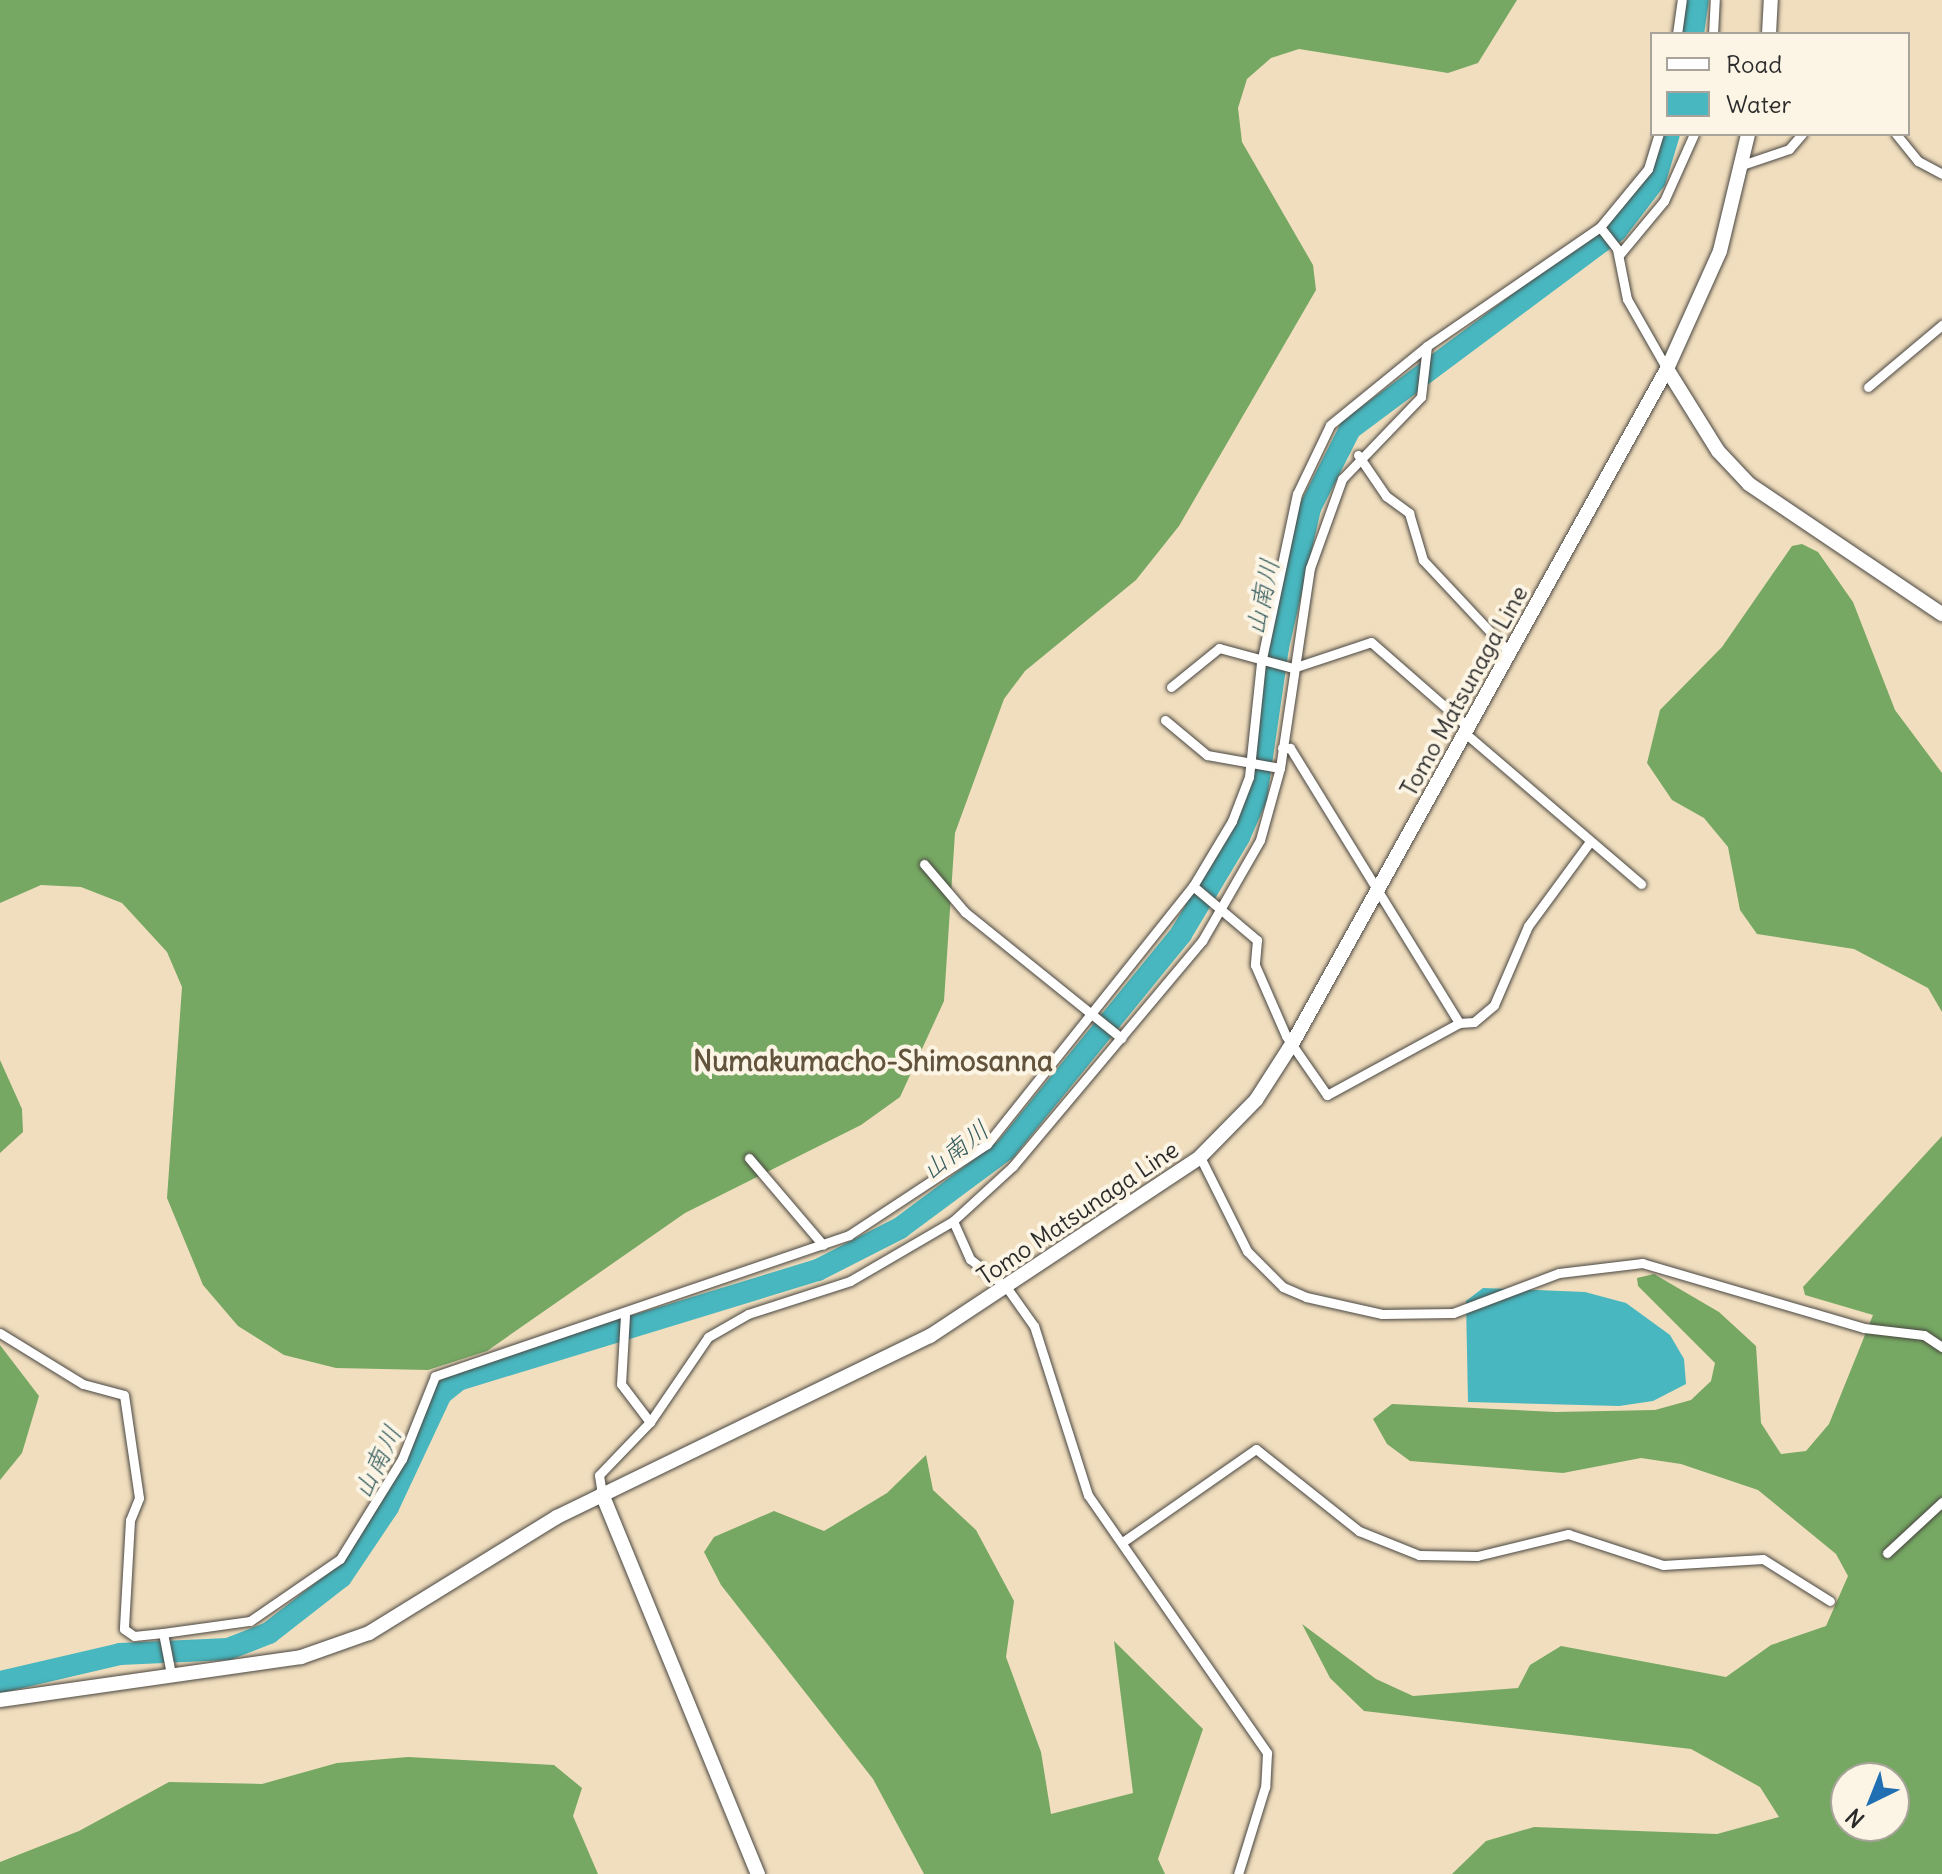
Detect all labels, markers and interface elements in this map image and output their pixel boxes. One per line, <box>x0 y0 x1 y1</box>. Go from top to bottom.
legend <box>1650 32 1910 136</box>
text: Road <box>1726 49 1782 79</box>
text: Water <box>1726 89 1791 119</box>
water label: 山南川 <box>1239 556 1285 638</box>
street label: Tomo Matsunaga Line <box>1394 581 1534 801</box>
district label: Numakumacho-Shimosanna <box>693 1044 1053 1078</box>
water label: 山南川 <box>915 1114 995 1186</box>
street label: Tomo Matsunaga Line <box>972 1135 1184 1291</box>
water label: 山南川 <box>346 1420 408 1504</box>
north arrow <box>1830 1762 1910 1842</box>
text: N <box>1840 1803 1870 1834</box>

